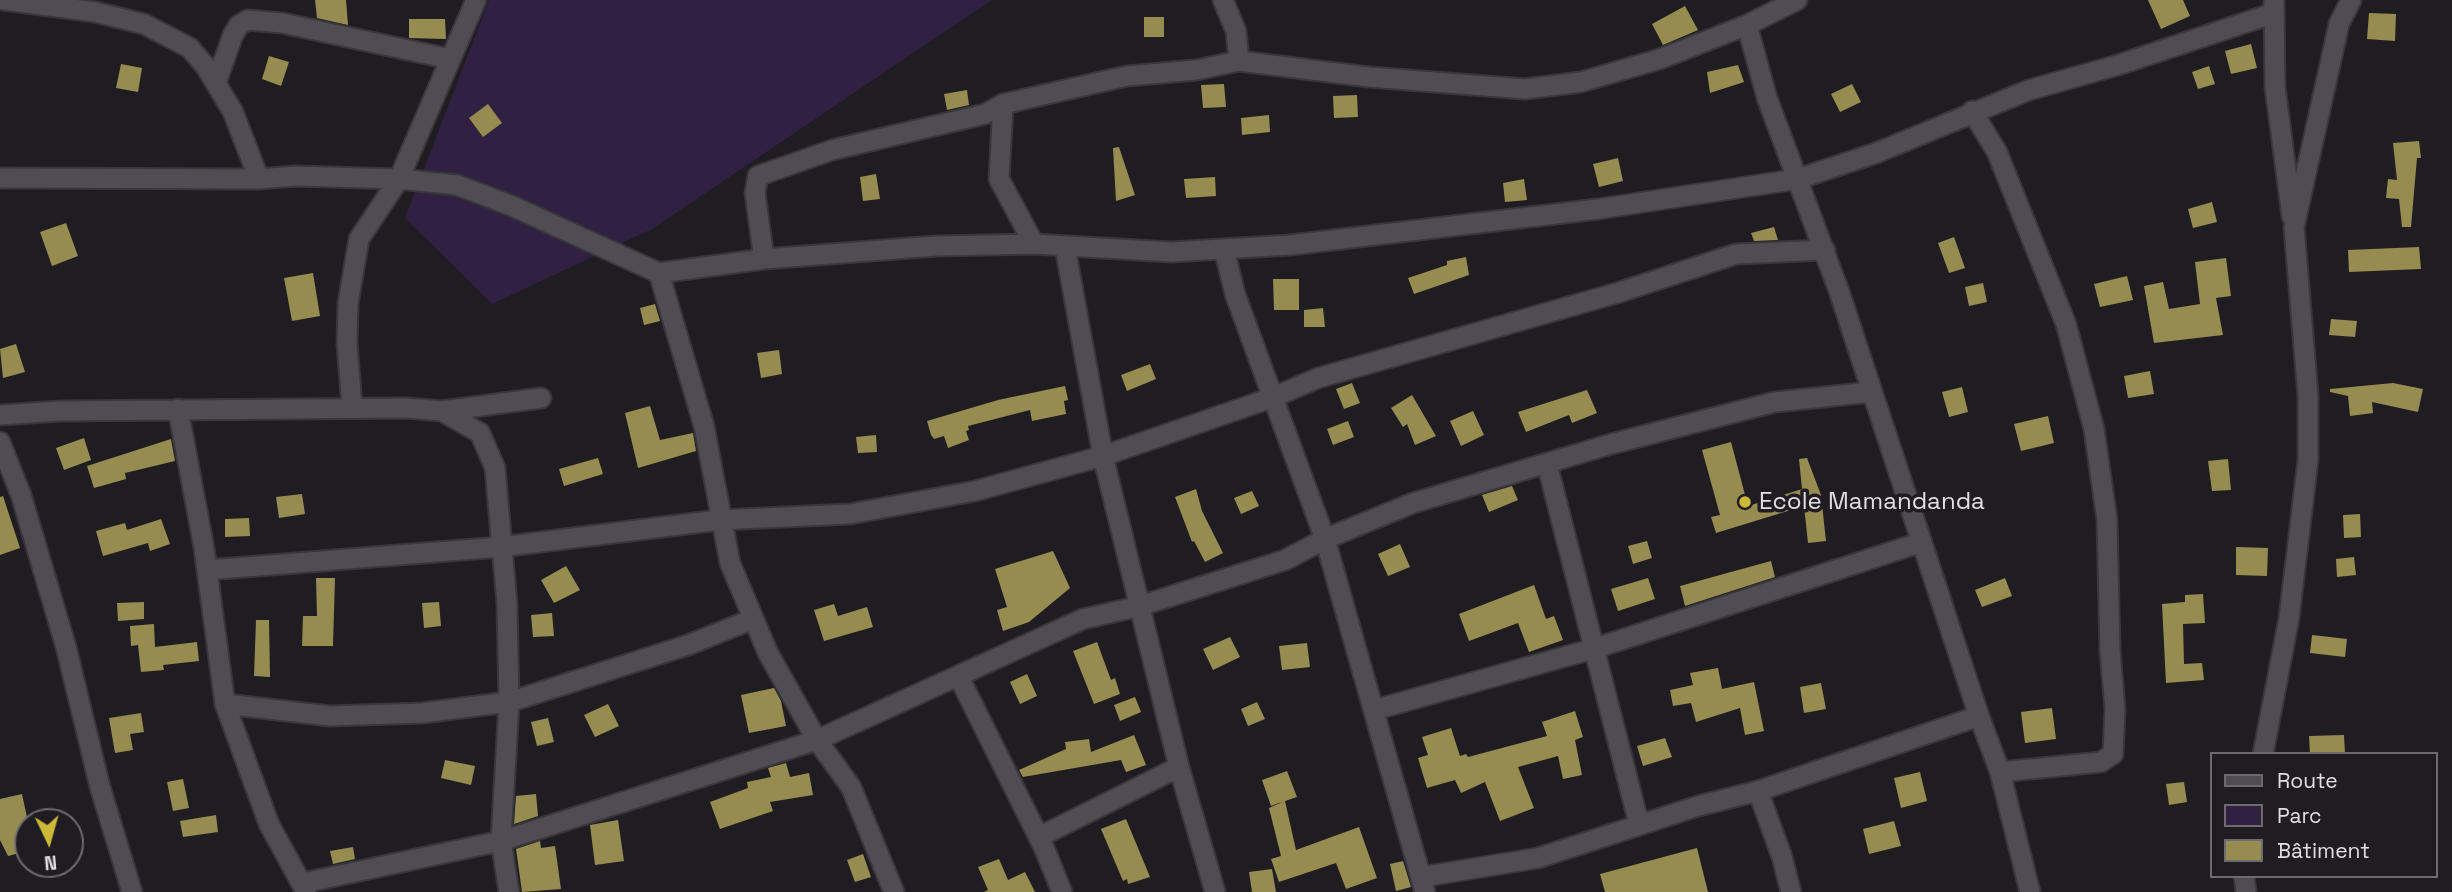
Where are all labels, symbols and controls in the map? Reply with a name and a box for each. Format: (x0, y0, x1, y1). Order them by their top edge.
place label: Ecole Mamandanda (1759, 488, 1985, 516)
marker: Ecole Mamandanda (1737, 494, 1753, 510)
legend (2210, 752, 2438, 878)
text: Route (2277, 767, 2338, 794)
text: Parc (2277, 802, 2322, 829)
north arrow (14, 808, 84, 878)
text: Bâtiment (2277, 837, 2370, 864)
text: N (43, 849, 58, 875)

